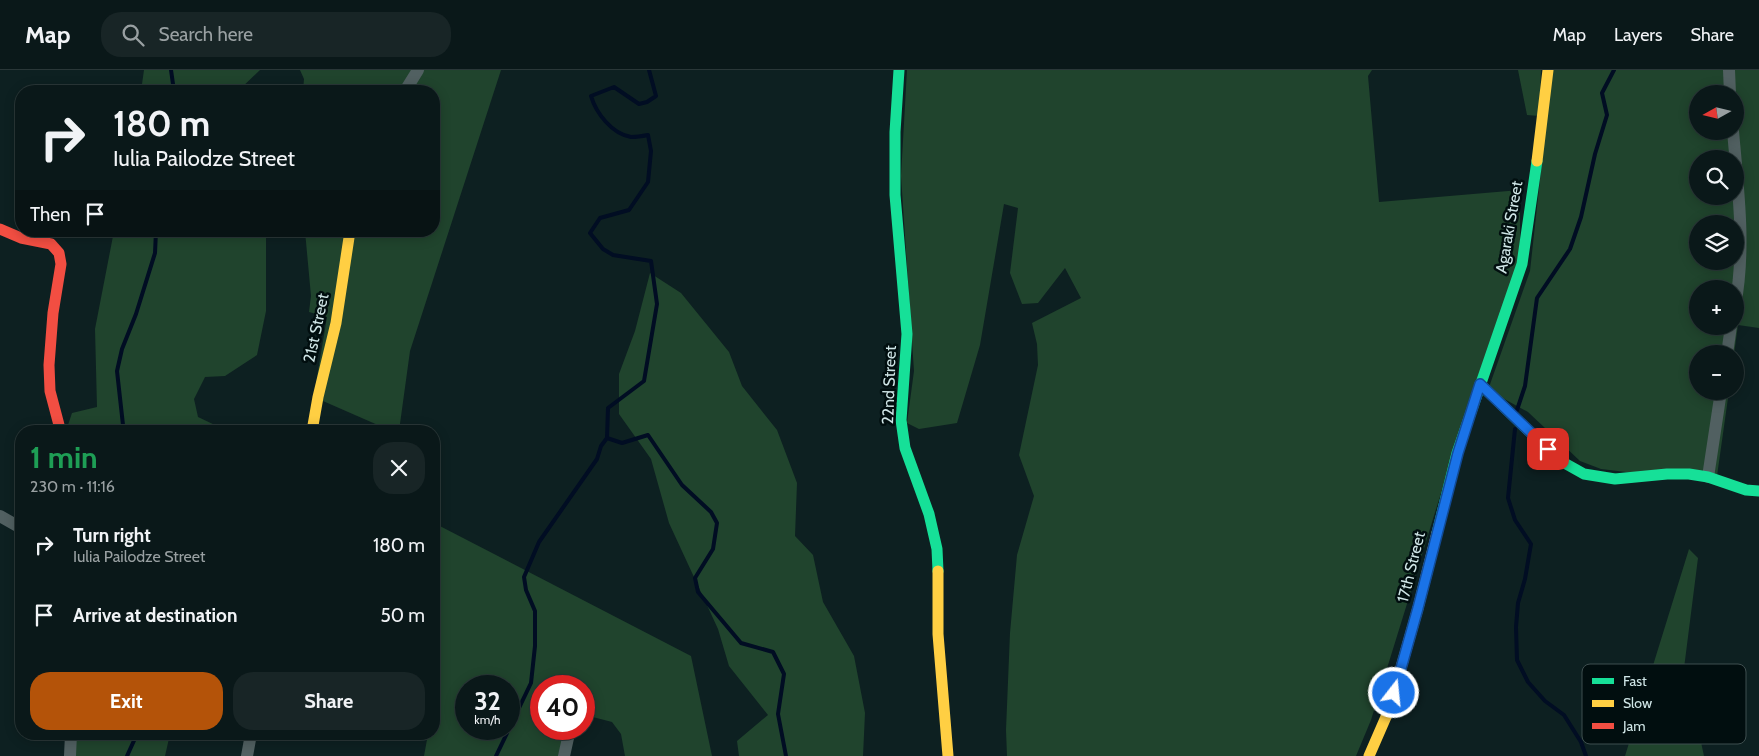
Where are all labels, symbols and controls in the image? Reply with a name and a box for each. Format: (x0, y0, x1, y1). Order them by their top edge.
search box (101, 12, 451, 57)
text: Map (25, 20, 71, 49)
icon: search (119, 21, 147, 49)
text: Search here (159, 23, 253, 46)
text: Map (1553, 24, 1586, 46)
text: Layers (1614, 24, 1663, 46)
text: Share (1691, 24, 1734, 46)
north arrow (1689, 85, 1744, 140)
map controls (1689, 85, 1744, 400)
text: 180 m (113, 102, 210, 145)
icon: right (30, 105, 95, 170)
text: Iulia Pailodze Street (113, 145, 295, 172)
button: search (1689, 150, 1744, 205)
street label: Agaraki Street (1492, 179, 1527, 275)
icon: arrive (81, 200, 109, 228)
text: Then (30, 203, 71, 226)
button: layers (1689, 215, 1744, 270)
button: + (1689, 280, 1744, 335)
street label: 21st Street (299, 291, 333, 364)
street label: 22nd Street (878, 344, 900, 425)
button: − (1689, 345, 1744, 400)
pin (1527, 428, 1569, 470)
icon: arrive (1534, 435, 1562, 463)
text: 1 min (30, 439, 98, 476)
button: close (373, 442, 425, 494)
text: 230 m · 11:16 (30, 477, 115, 496)
text: Turn right (73, 524, 151, 547)
street label: 17th Street (1393, 529, 1429, 604)
icon: right (30, 531, 58, 559)
text: 180 m (373, 534, 425, 557)
text: Iulia Pailodze Street (73, 547, 205, 566)
icon: arrive (30, 601, 58, 629)
text: Arrive at destination (73, 604, 237, 627)
text: 50 m (381, 604, 425, 627)
legend (1582, 664, 1746, 744)
position arrow (1367, 666, 1419, 718)
button: Exit (30, 672, 223, 730)
button: Share (233, 672, 425, 730)
text: Fast (1623, 672, 1647, 690)
speed limit sign: 40 (530, 675, 595, 740)
text: 32 (474, 686, 501, 716)
text: Slow (1623, 694, 1652, 712)
text: km/h (474, 712, 501, 727)
text: Jam (1622, 717, 1645, 735)

